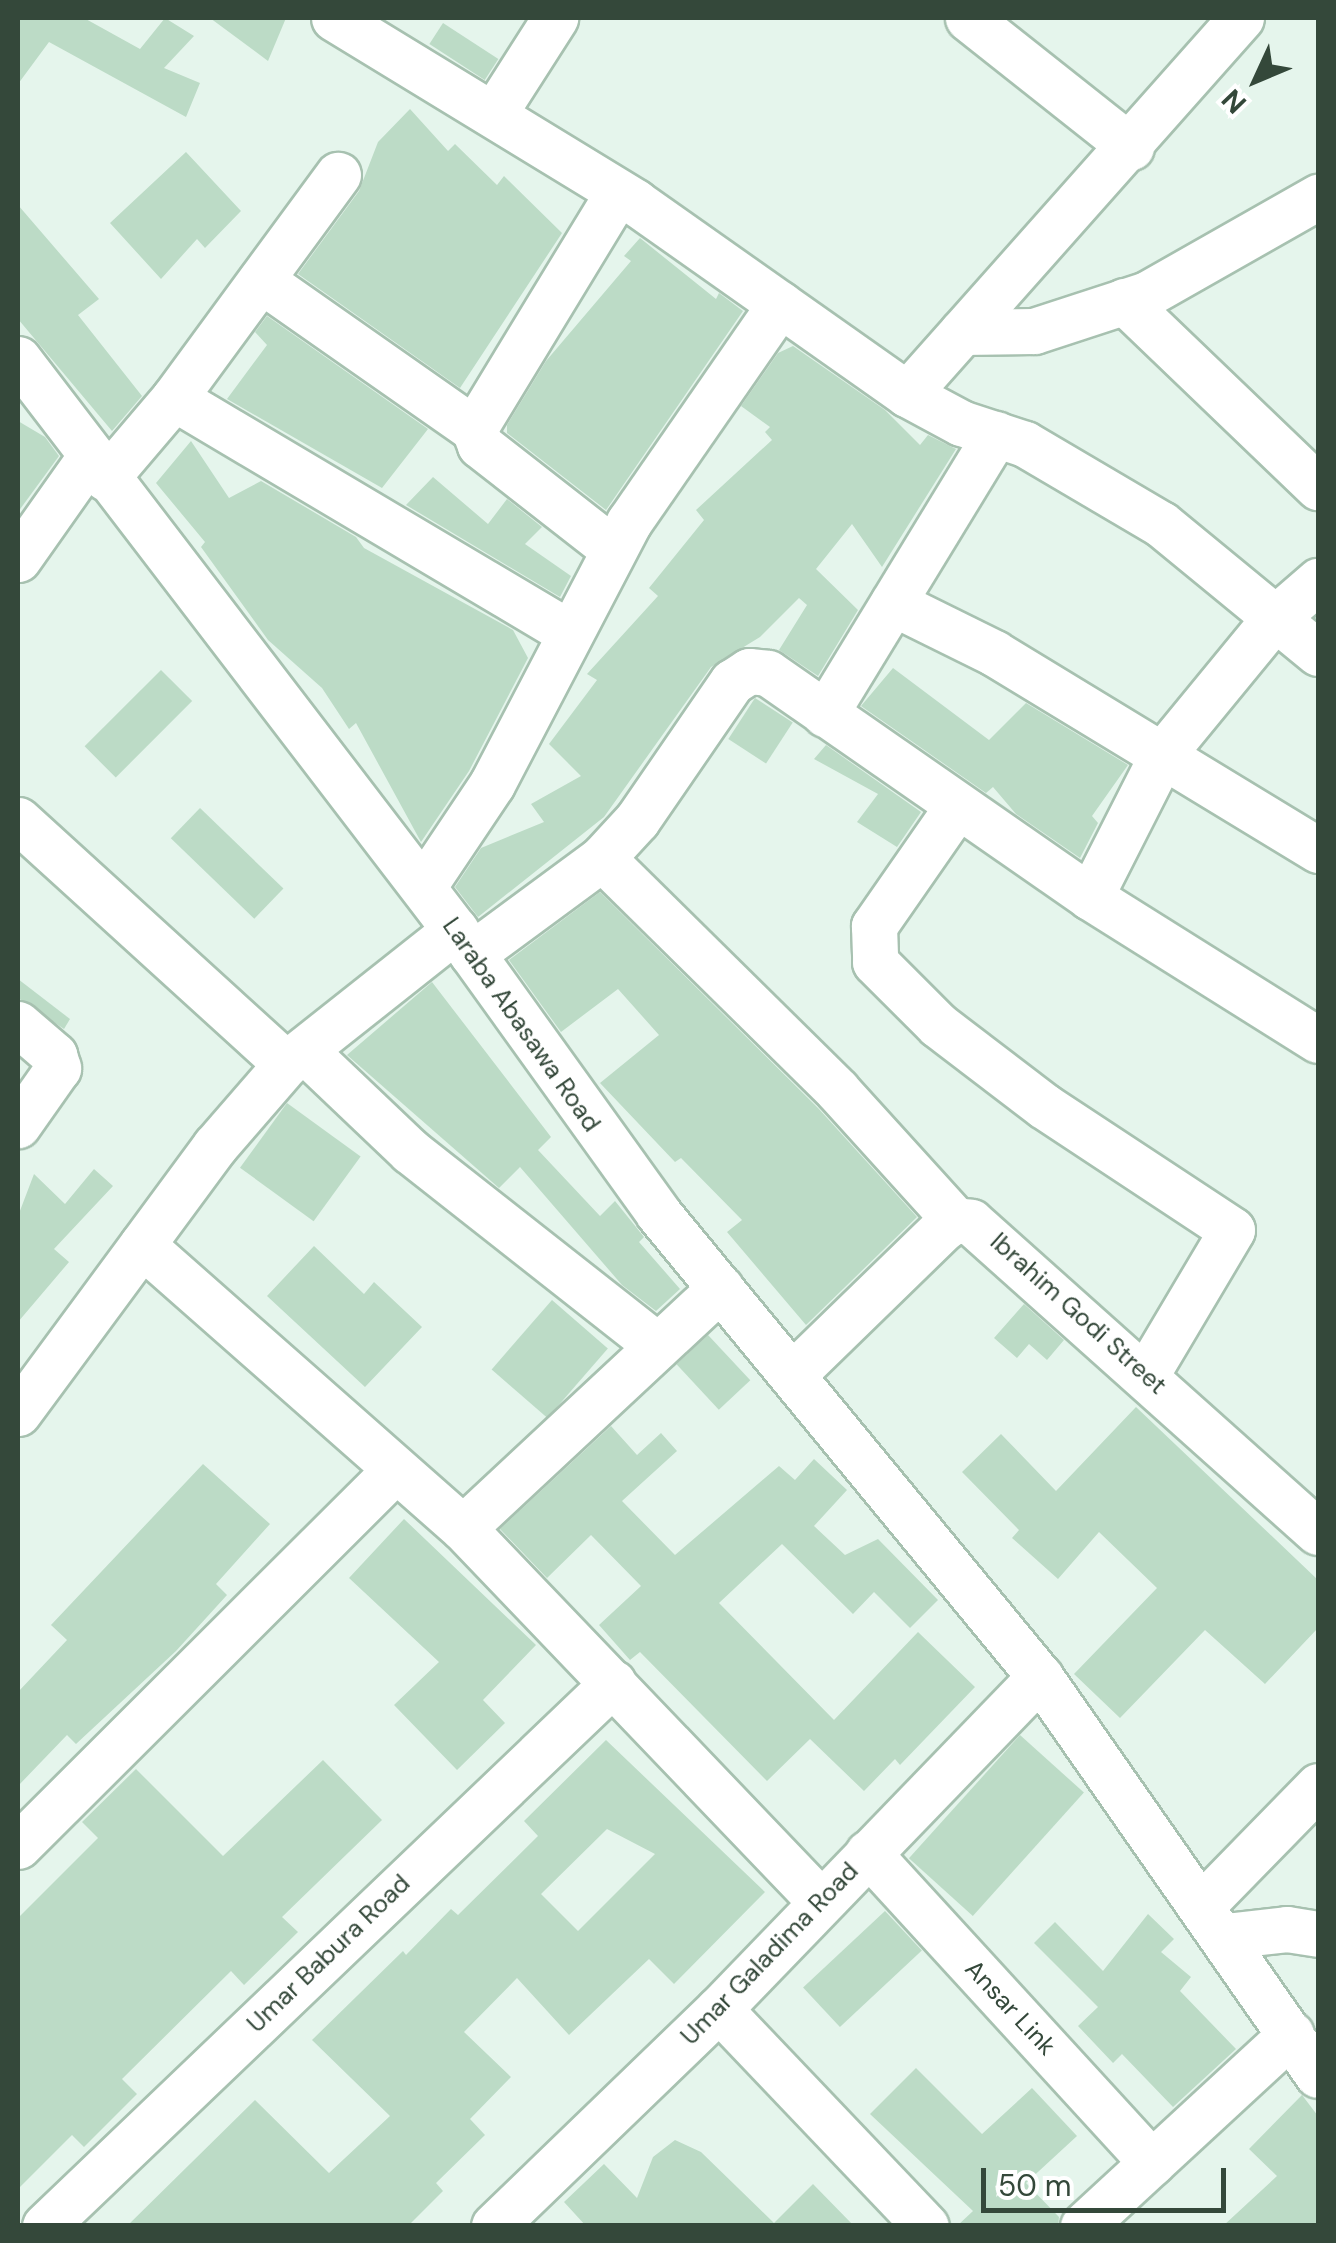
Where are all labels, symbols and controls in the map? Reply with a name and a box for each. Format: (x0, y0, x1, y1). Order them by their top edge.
north arrow (1206, 30, 1306, 130)
text: N (1214, 81, 1254, 121)
street label: Laraba Abasawa Road (436, 912, 606, 1138)
street label: Ibrahim Godi Street (984, 1227, 1172, 1401)
street label: Umar Galadima Road (675, 1856, 865, 2052)
street label: Umar Babura Road (241, 1869, 417, 2039)
street label: Ansar Link (958, 1954, 1062, 2062)
scale bar (986, 2148, 1231, 2210)
text: 50 m (998, 2166, 1072, 2205)

